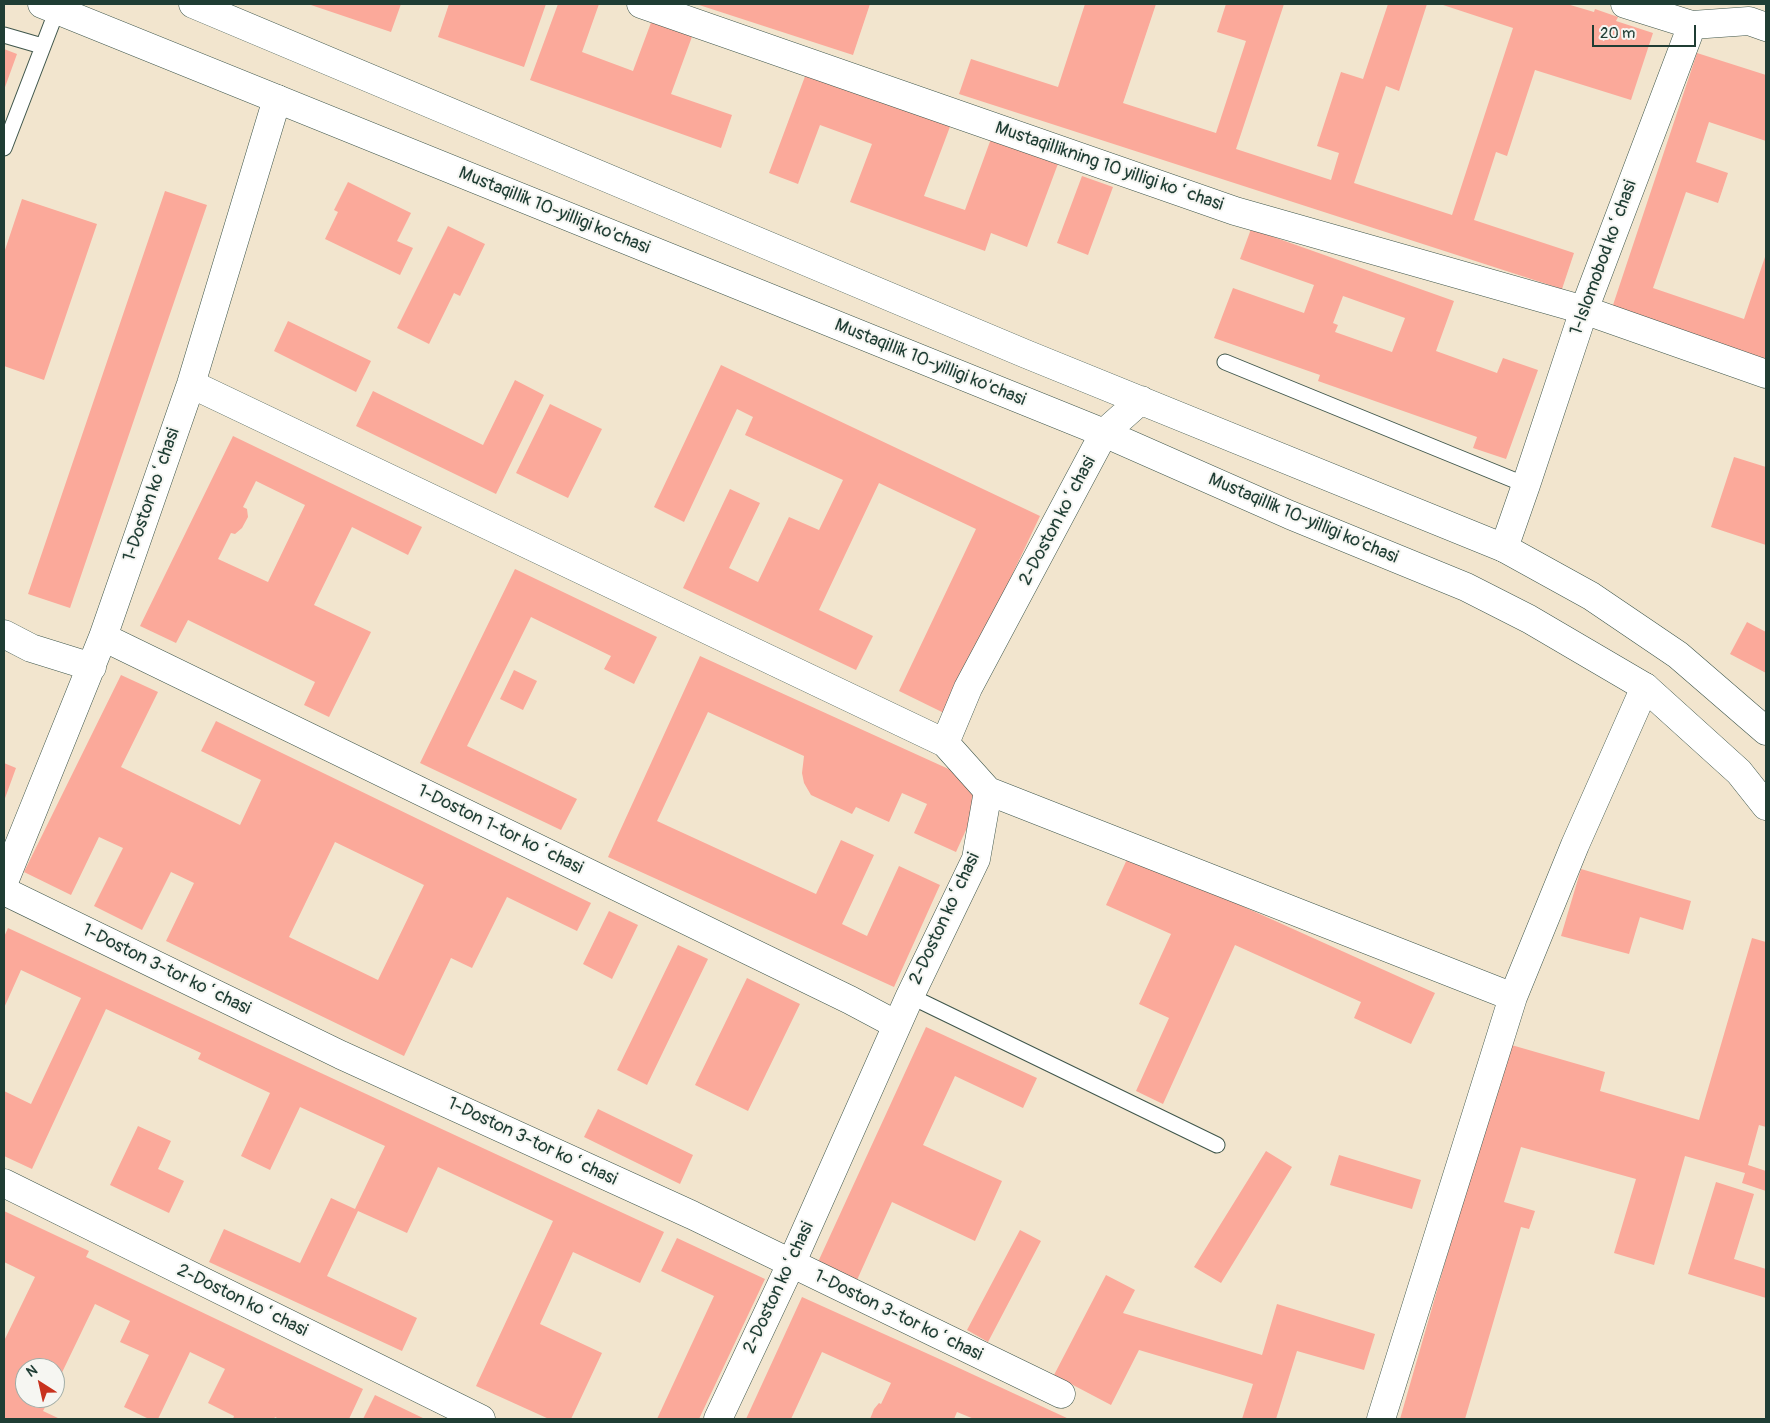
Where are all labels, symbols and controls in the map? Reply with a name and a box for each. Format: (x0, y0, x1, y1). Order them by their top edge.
scale bar (1595, 15, 1699, 47)
text: 20 m (1600, 24, 1635, 43)
street label: Mustaqillikning 10 yilligi koʻchasi (992, 118, 1226, 216)
street label: Mustaqillik 10-yilligi ko'chasi (455, 163, 653, 259)
street label: 1-Islomobod koʻchasi (1566, 178, 1642, 338)
street label: Mustaqillik 10-yilligi ko'chasi (831, 315, 1029, 411)
street label: 1-Doston koʻchasi (119, 425, 185, 565)
street label: 2-Doston koʻchasi (1015, 453, 1101, 589)
street label: Mustaqillik 10-yilligi ko'chasi (1205, 469, 1401, 569)
street label: 1-Doston 1-tor koʻchasi (414, 780, 586, 880)
street label: 2-Doston koʻchasi (905, 850, 985, 988)
street label: 1-Doston 3-tor koʻchasi (78, 920, 254, 1020)
street label: 1-Doston 3-tor koʻchasi (444, 1093, 620, 1191)
street label: 2-Doston koʻchasi (739, 1219, 819, 1357)
street label: 2-Doston koʻchasi (173, 1260, 311, 1342)
street label: 1-Doston 3-tor koʻchasi (810, 1266, 986, 1366)
north arrow (15, 1358, 65, 1408)
text: N (23, 1361, 40, 1381)

